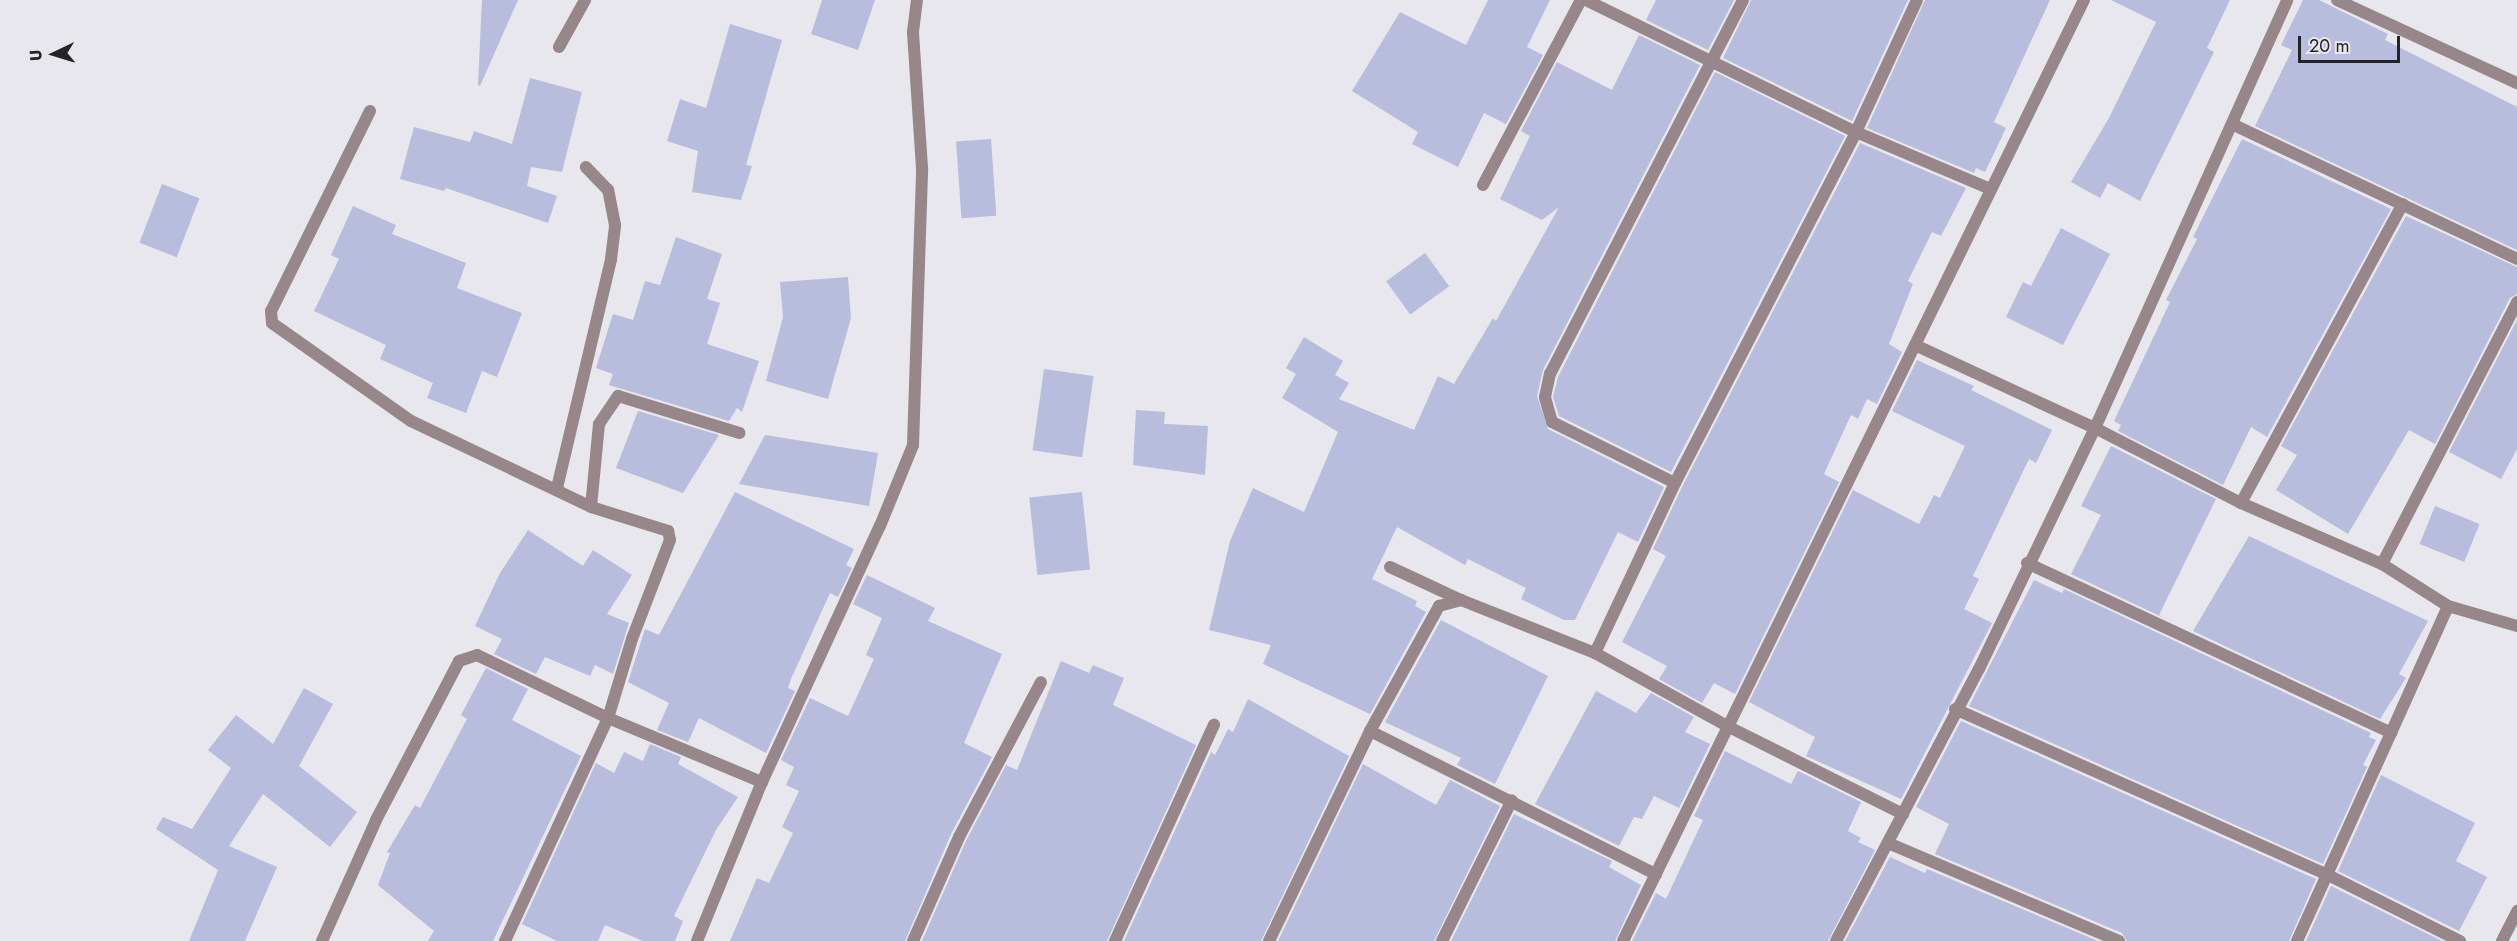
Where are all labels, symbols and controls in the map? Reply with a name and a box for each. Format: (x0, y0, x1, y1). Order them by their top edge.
north arrow (24, 24, 84, 84)
scale bar (2301, 24, 2403, 62)
text: 20 m (2309, 33, 2349, 59)
text: U (24, 49, 47, 62)

